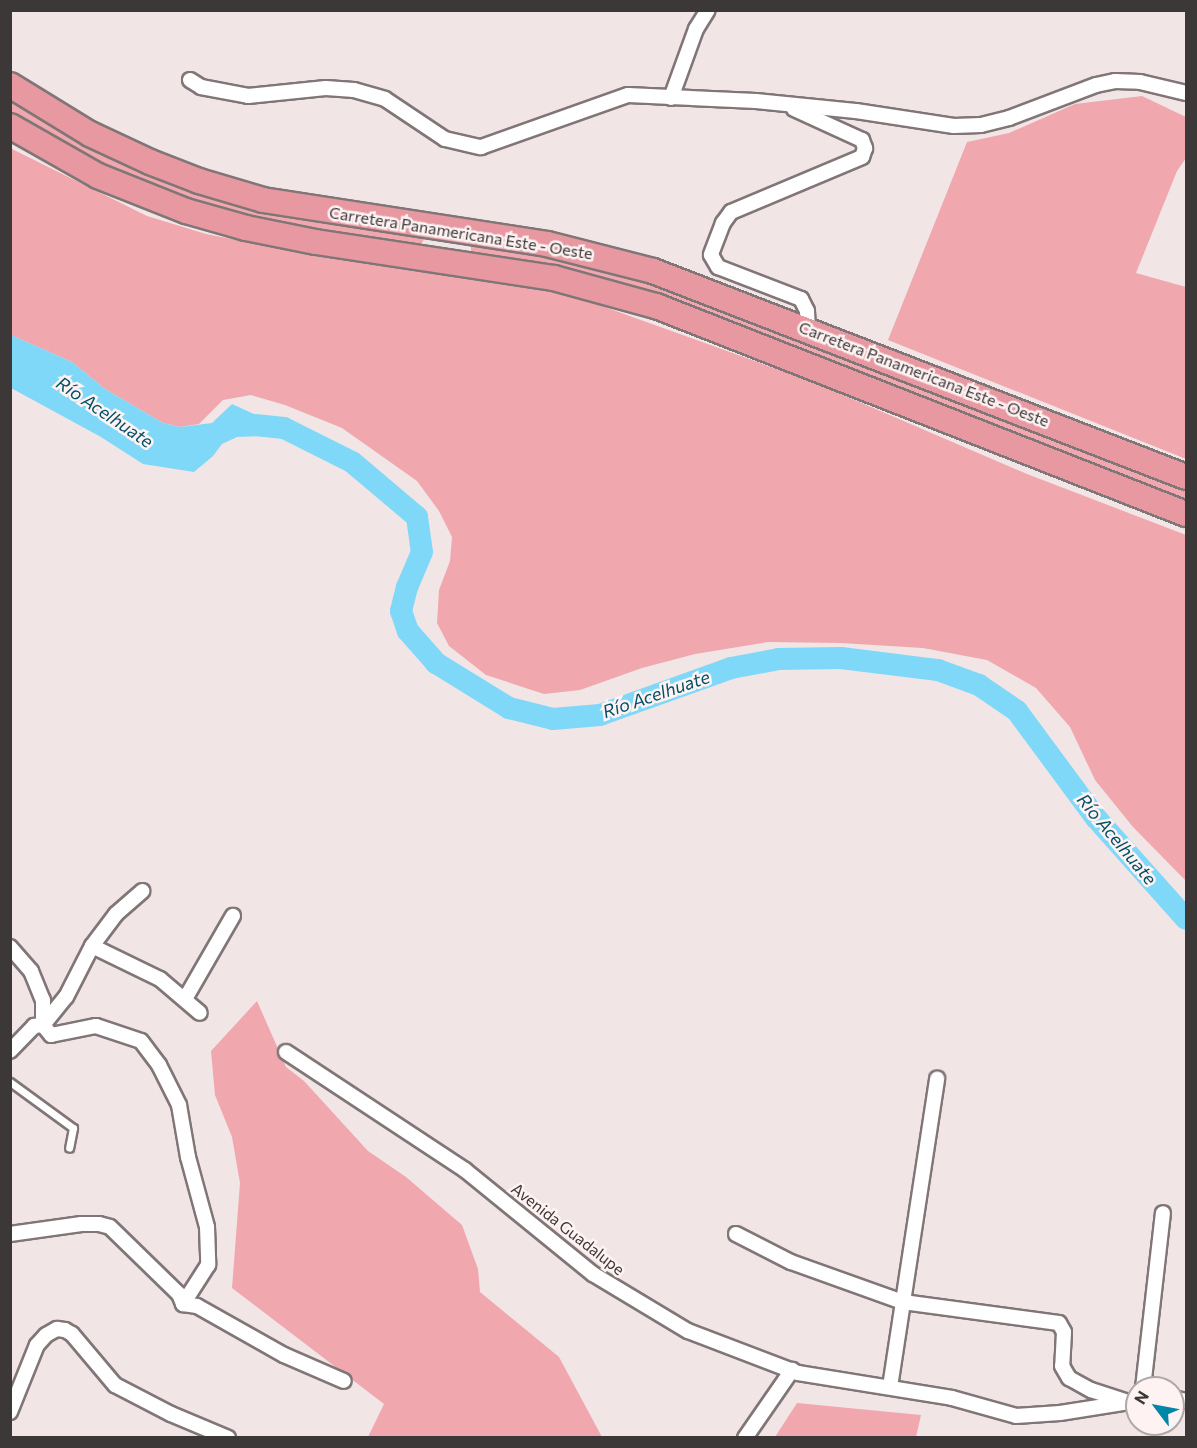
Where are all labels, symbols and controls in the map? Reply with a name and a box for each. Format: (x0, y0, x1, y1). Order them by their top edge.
street label: Carretera Panamericana Este - Oeste (328, 203, 594, 263)
street label: Carretera Panamericana Este - Oeste (796, 317, 1052, 431)
water label: Río Acelhuate (53, 372, 157, 452)
water label: Río Acelhuate (600, 666, 712, 722)
water label: Río Acelhuate (1073, 789, 1161, 889)
street label: Avenida Guadalupe (508, 1179, 628, 1279)
north arrow (1125, 1376, 1185, 1436)
text: N (1130, 1387, 1152, 1407)

